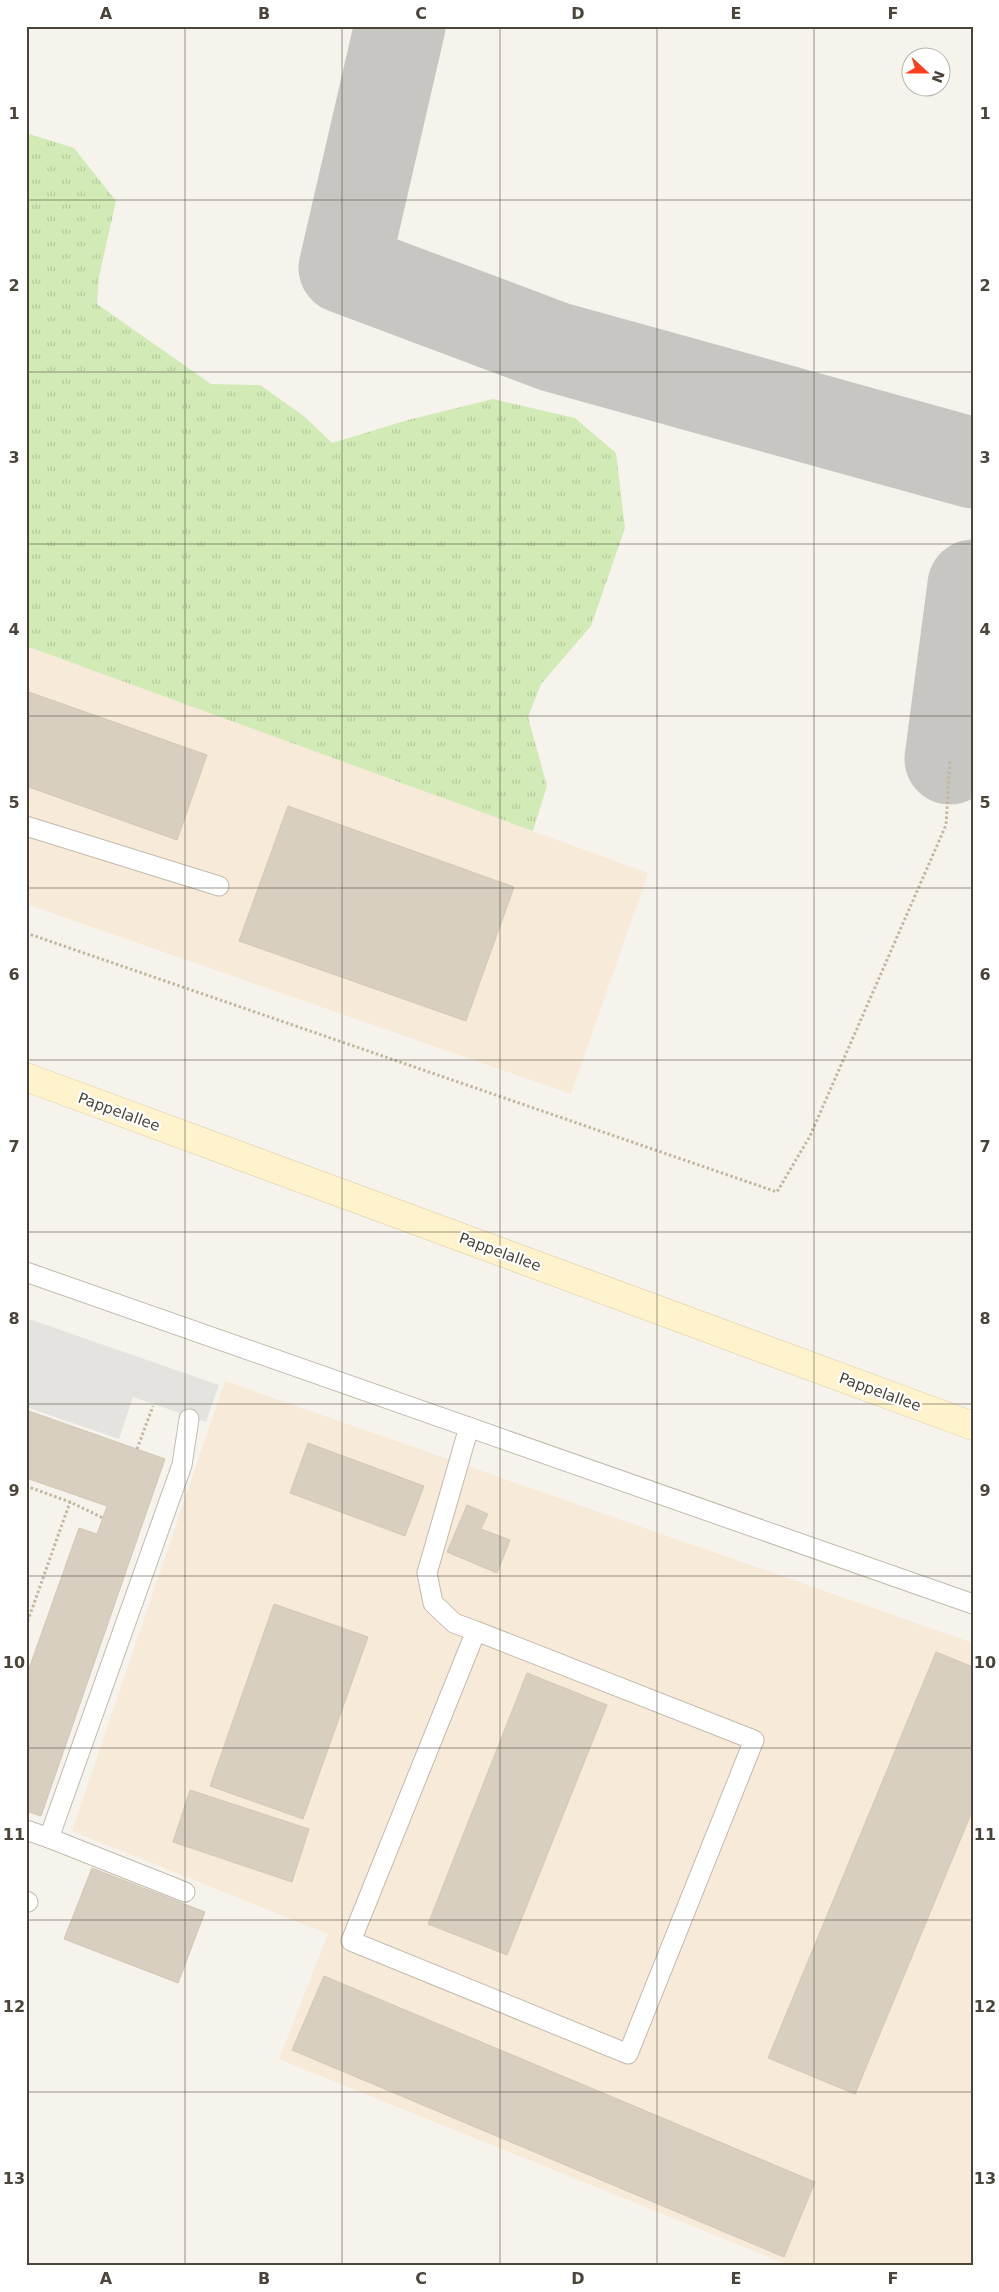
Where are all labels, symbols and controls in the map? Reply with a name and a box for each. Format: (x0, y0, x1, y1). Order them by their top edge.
text: A (100, 4, 113, 23)
text: B (258, 4, 270, 23)
text: C (415, 4, 427, 23)
text: D (571, 4, 585, 23)
text: E (731, 4, 741, 23)
text: F (888, 4, 898, 23)
north arrow (902, 48, 952, 98)
text: N (929, 68, 948, 85)
text: 1 (8, 104, 20, 123)
text: 1 (979, 104, 991, 123)
text: 2 (8, 276, 20, 295)
text: 2 (979, 276, 991, 295)
text: 3 (8, 448, 20, 467)
text: 3 (979, 448, 991, 467)
text: 4 (8, 620, 20, 639)
text: 4 (979, 620, 991, 639)
text: 5 (8, 793, 20, 812)
text: 5 (979, 793, 991, 812)
text: 6 (8, 965, 20, 984)
text: 6 (979, 965, 991, 984)
street label: Pappelallee (76, 1089, 162, 1135)
text: 7 (8, 1137, 20, 1156)
text: 7 (979, 1137, 991, 1156)
street label: Pappelallee (457, 1229, 543, 1275)
text: 8 (8, 1309, 20, 1328)
text: 8 (979, 1309, 991, 1328)
street label: Pappelallee (837, 1369, 923, 1415)
text: 9 (8, 1481, 20, 1500)
text: 9 (979, 1481, 991, 1500)
text: 10 (3, 1653, 25, 1672)
text: 10 (974, 1653, 996, 1672)
text: 11 (3, 1825, 25, 1844)
text: 11 (974, 1825, 996, 1844)
text: 12 (3, 1997, 25, 2016)
text: 12 (974, 1997, 996, 2016)
text: 13 (3, 2169, 25, 2188)
text: 13 (974, 2169, 996, 2188)
text: A (100, 2269, 113, 2288)
text: B (258, 2269, 270, 2288)
text: C (415, 2269, 427, 2288)
text: D (571, 2269, 585, 2288)
text: E (731, 2269, 741, 2288)
text: F (888, 2269, 898, 2288)

